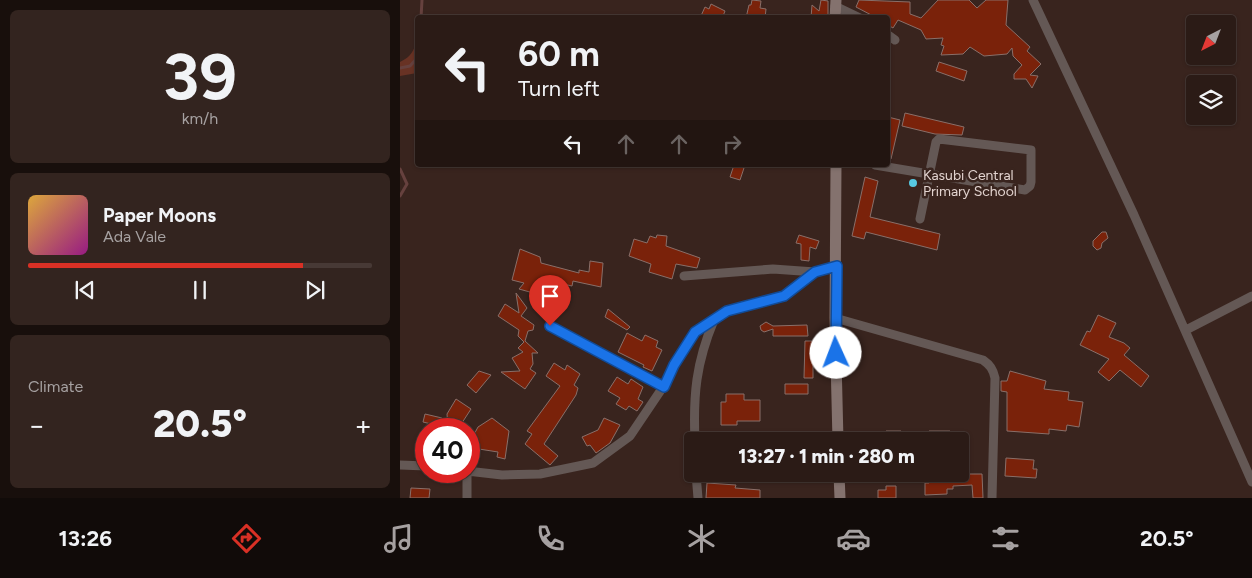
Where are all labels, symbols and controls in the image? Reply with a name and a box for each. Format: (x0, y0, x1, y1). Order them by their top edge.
north arrow (1186, 15, 1236, 65)
map controls (1186, 15, 1236, 125)
text: 60 m (518, 33, 600, 75)
icon: left (435, 35, 500, 100)
text: 39 (163, 37, 237, 115)
text: Turn left (518, 75, 600, 102)
button: layers (1186, 75, 1236, 125)
text: km/h (182, 109, 218, 128)
icon: left (559, 130, 587, 158)
icon: ahead (612, 130, 640, 158)
icon: ahead (665, 130, 693, 158)
icon: right (718, 130, 746, 158)
place label: Kasubi Central Primary School (923, 167, 1017, 200)
marker: Kasubi Central Primary School (907, 177, 919, 189)
text: Paper Moons (103, 204, 216, 227)
text: Ada Vale (103, 227, 166, 246)
pin (529, 275, 571, 326)
icon: previous (71, 276, 99, 304)
icon: pause (186, 276, 214, 304)
icon: next (301, 276, 329, 304)
icon: arrive (536, 282, 564, 310)
position arrow (809, 326, 861, 378)
text: Climate (28, 377, 83, 396)
text: 20.5° (153, 401, 247, 447)
text: − (28, 408, 45, 442)
text: + (355, 408, 372, 442)
speed limit sign: 40 (415, 418, 480, 483)
text: 13:27 · 1 min · 280 m (738, 445, 915, 468)
icon: directions (229, 521, 264, 556)
icon: music (381, 521, 416, 556)
icon: phone (533, 521, 568, 556)
icon: climate (684, 521, 719, 556)
icon: car (836, 521, 871, 556)
icon: filters (988, 521, 1023, 556)
text: 13:26 (58, 525, 112, 552)
text: 20.5° (1140, 525, 1194, 552)

